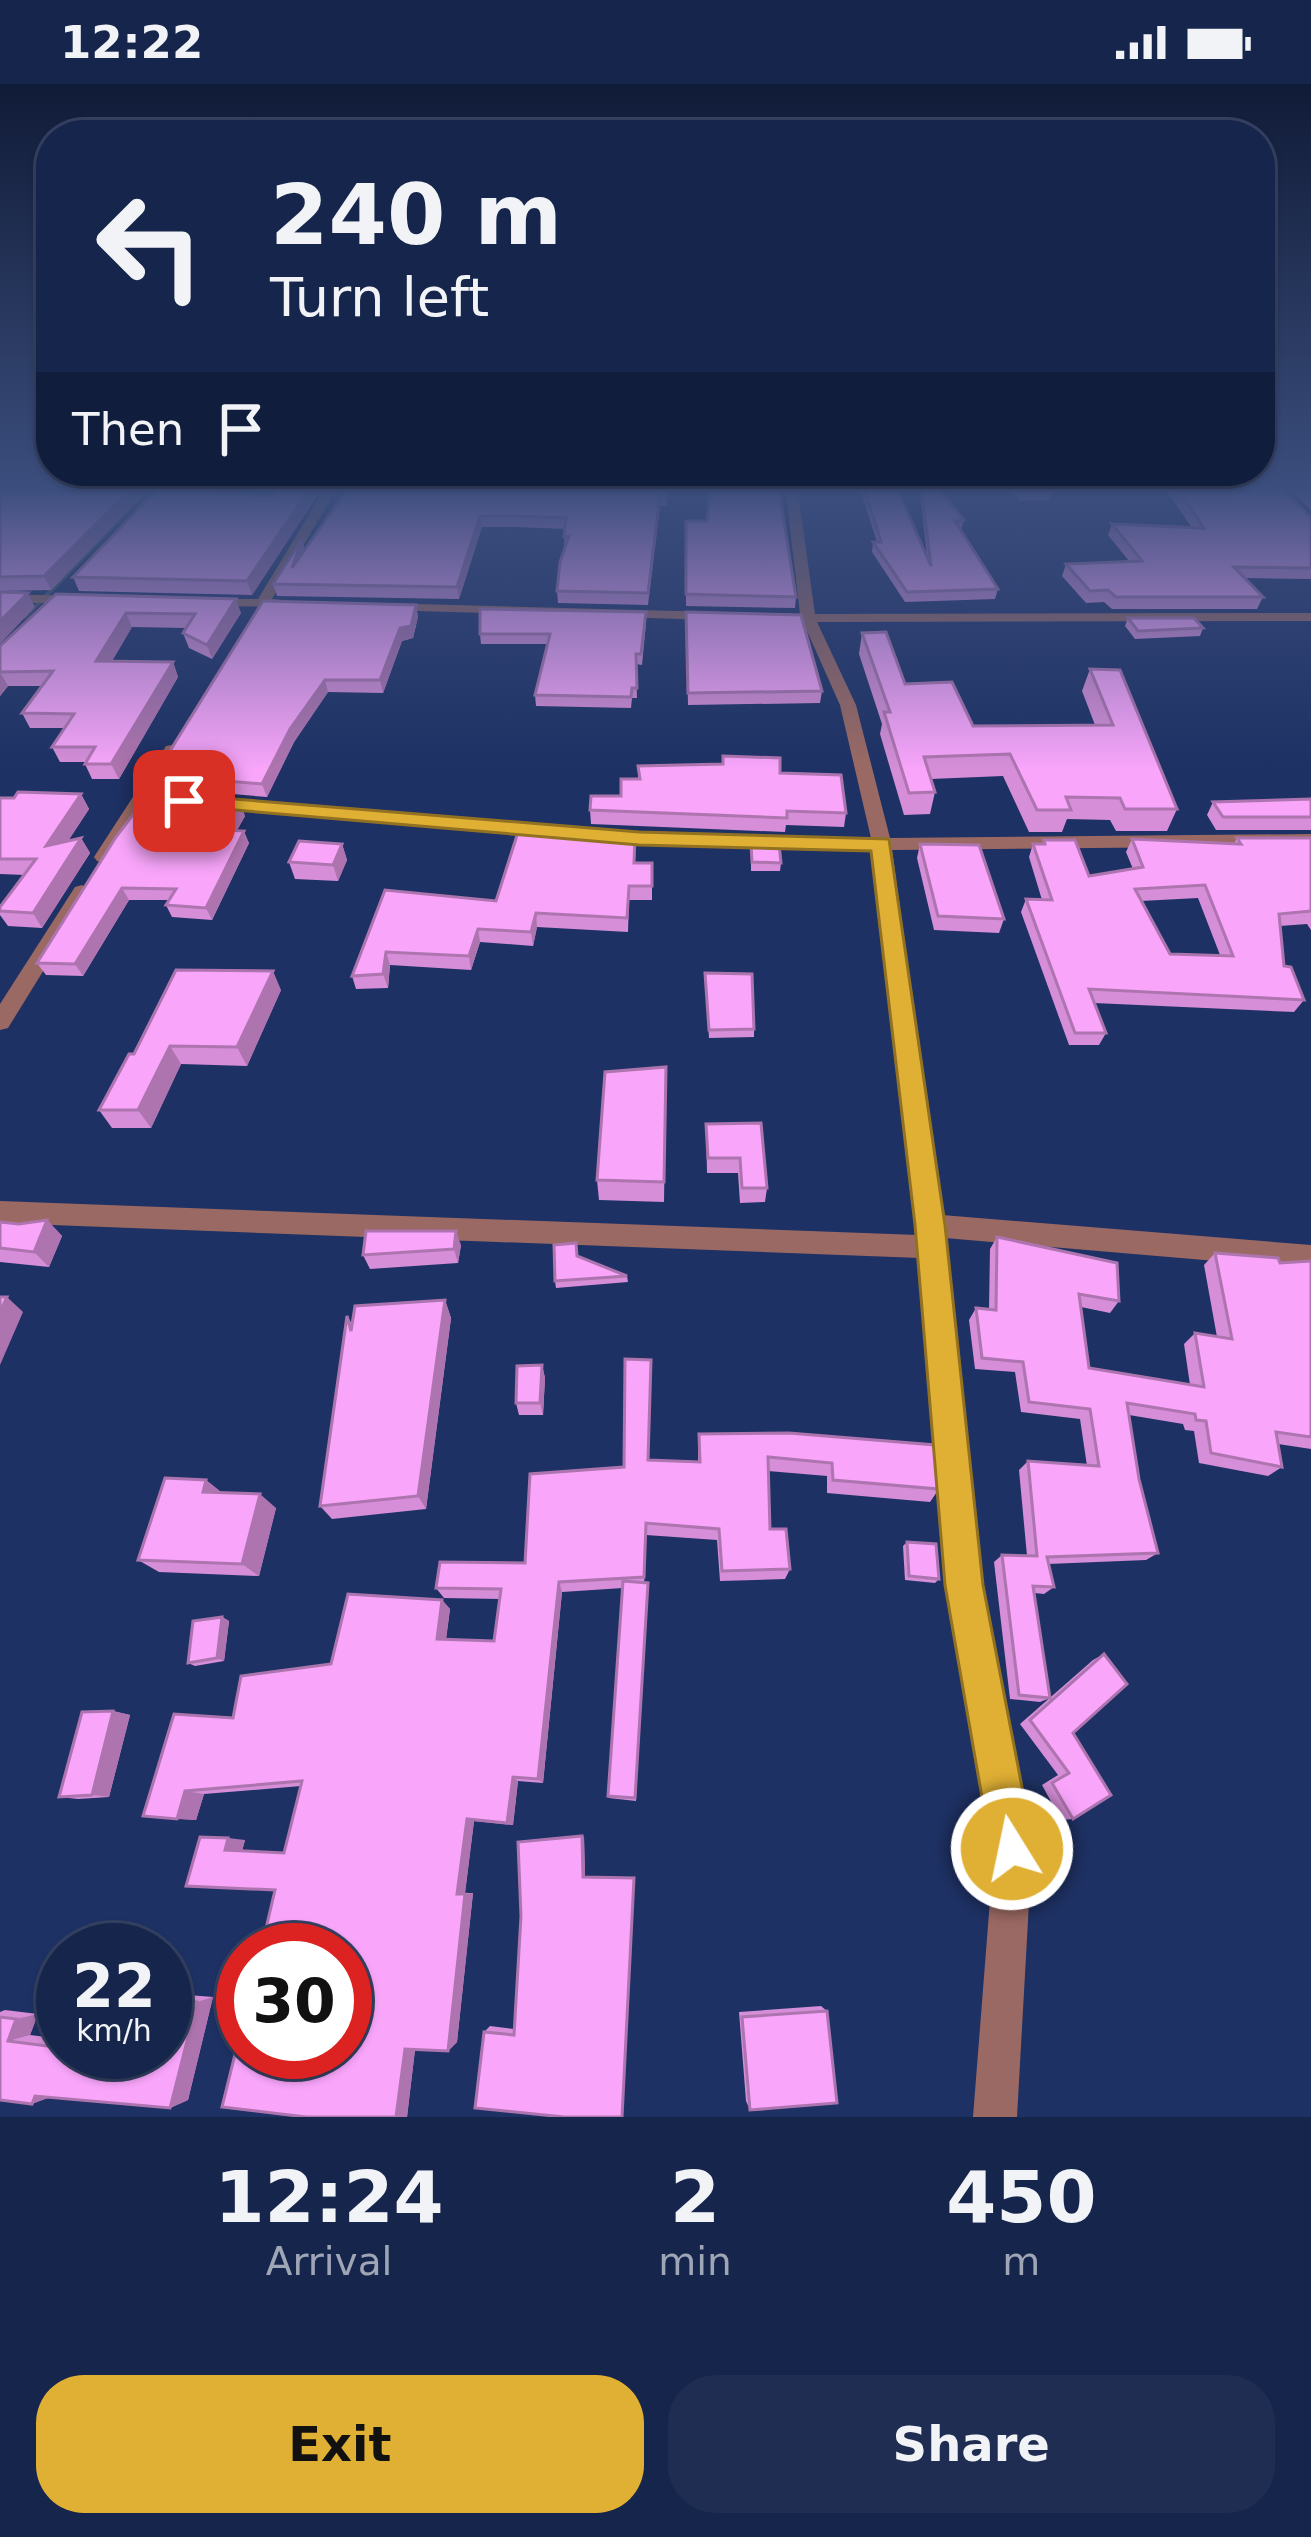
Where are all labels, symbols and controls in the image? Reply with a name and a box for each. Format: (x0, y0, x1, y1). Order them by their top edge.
text: 12:22 (60, 16, 203, 69)
text: 240 m (270, 166, 562, 264)
icon: left (72, 168, 228, 324)
text: Turn left (270, 266, 489, 329)
icon: arrive (208, 396, 274, 462)
text: Then (72, 403, 184, 456)
pin (133, 750, 235, 852)
icon: arrive (151, 768, 217, 834)
position arrow (949, 1786, 1075, 1912)
speed limit sign: 30 (216, 1923, 372, 2079)
text: 22 (72, 1951, 156, 2021)
text: km/h (76, 2013, 152, 2048)
text: 12:24 (214, 2155, 444, 2239)
text: 2 (670, 2155, 720, 2239)
text: 450 (946, 2155, 1096, 2239)
text: Arrival (266, 2239, 392, 2284)
text: min (658, 2239, 732, 2284)
text: m (1002, 2239, 1040, 2284)
button: Exit (36, 2375, 644, 2513)
button: Share (668, 2375, 1275, 2513)

